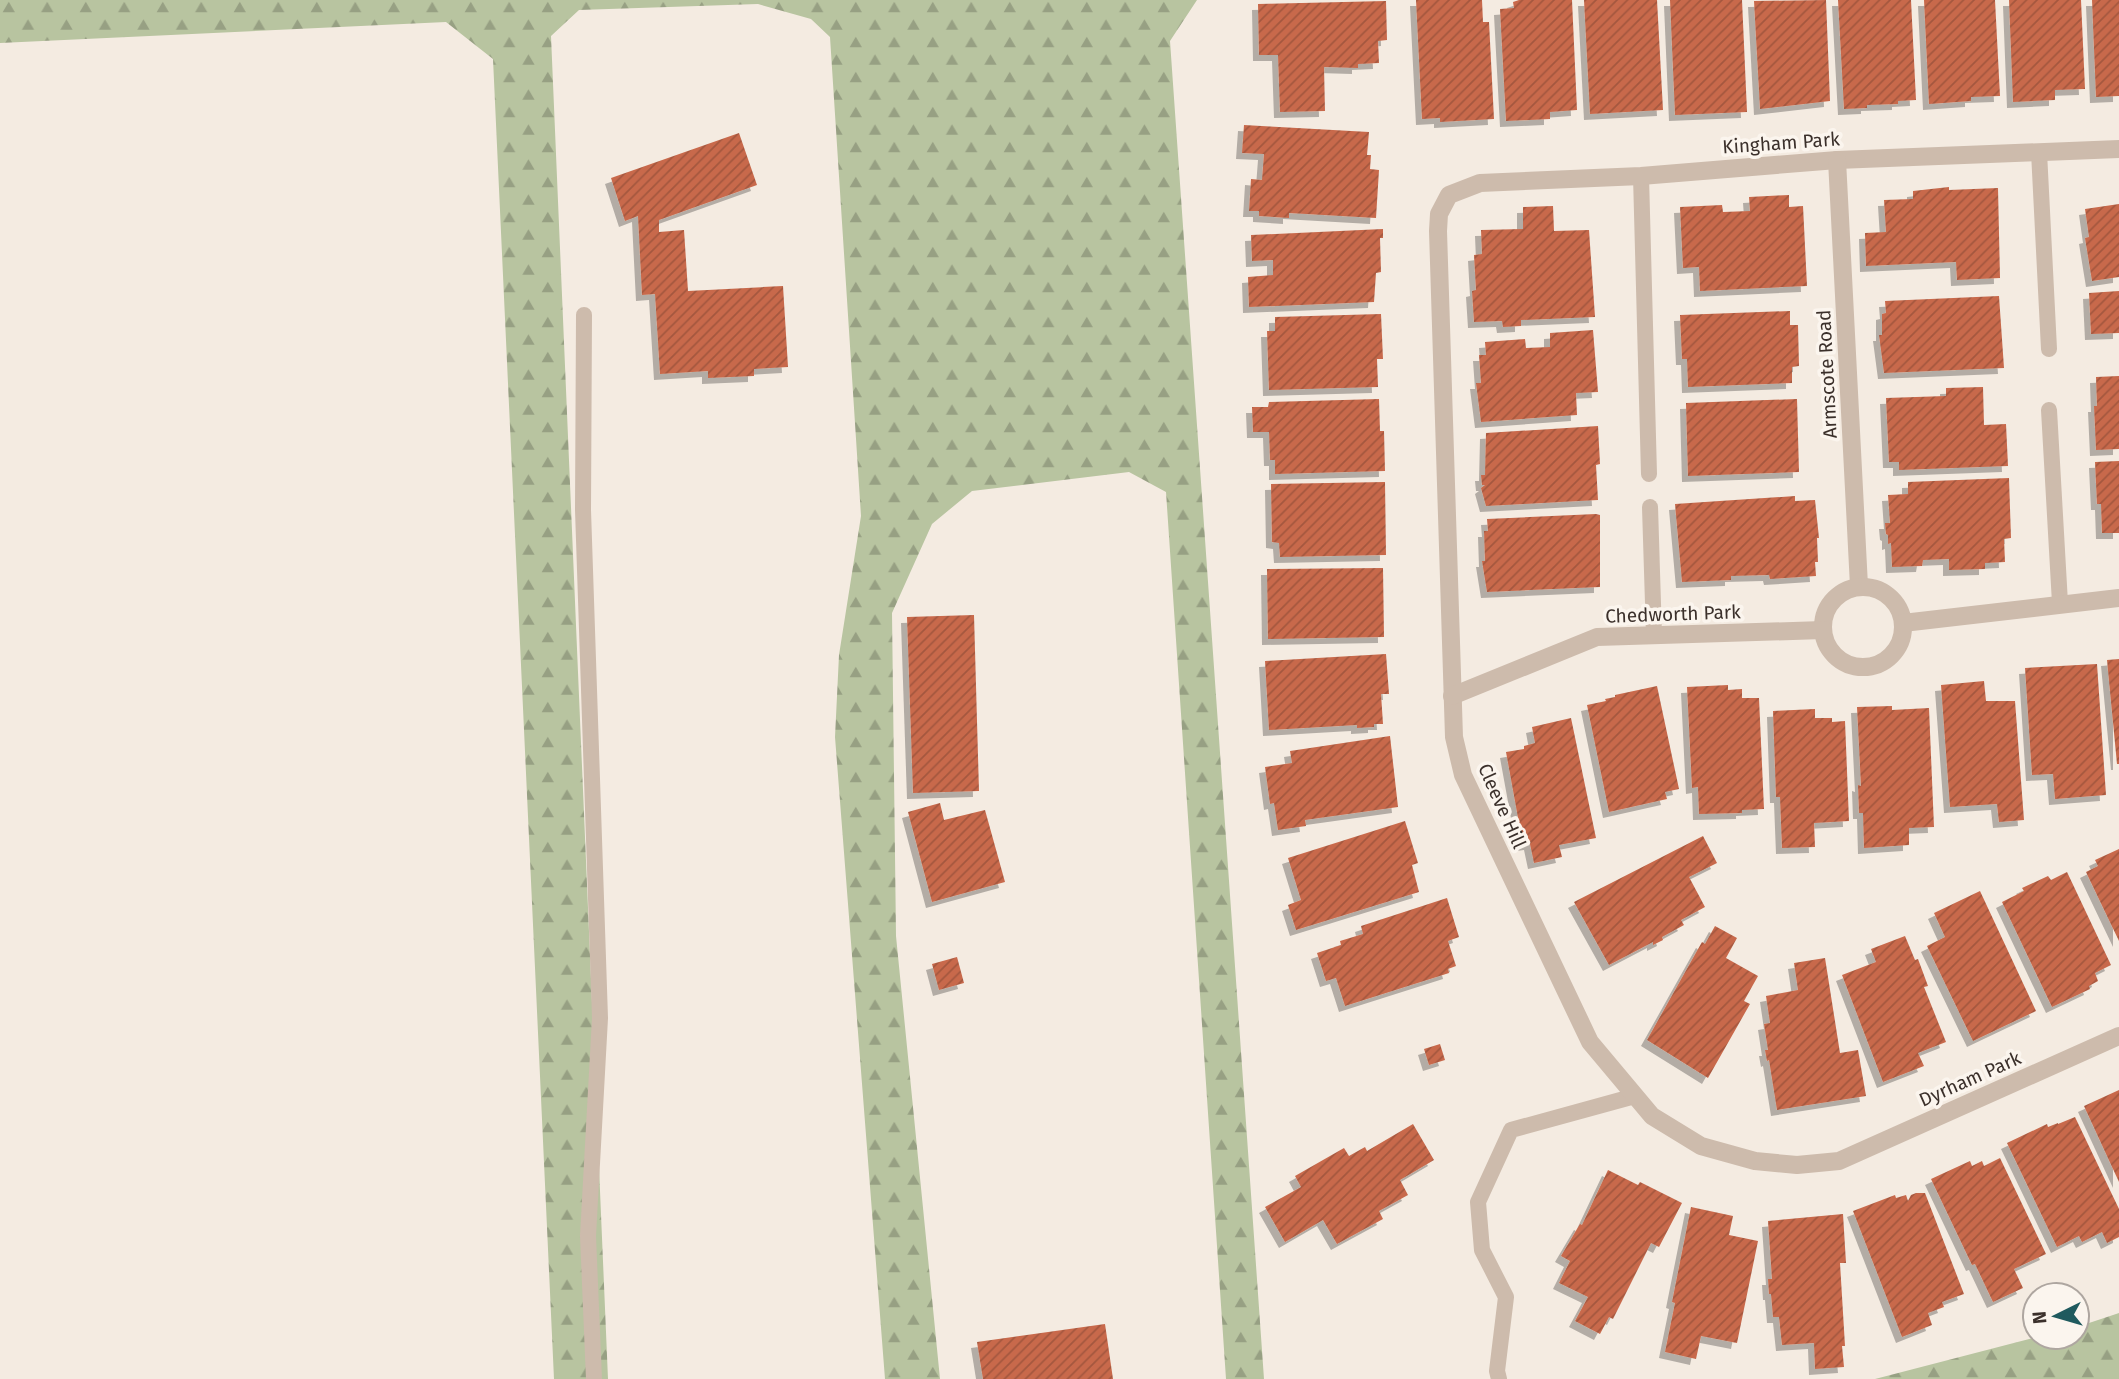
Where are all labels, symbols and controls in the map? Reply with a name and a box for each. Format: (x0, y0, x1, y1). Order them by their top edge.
street label: Kingham Park (1721, 127, 1841, 159)
street label: Armscote Road (1812, 309, 1842, 439)
street label: Chedworth Park (1605, 600, 1742, 628)
street label: Cleeve Hill (1473, 760, 1531, 852)
street label: Dyrham Park (1915, 1046, 2025, 1112)
north arrow (2021, 1281, 2091, 1351)
text: N (2028, 1310, 2052, 1325)

